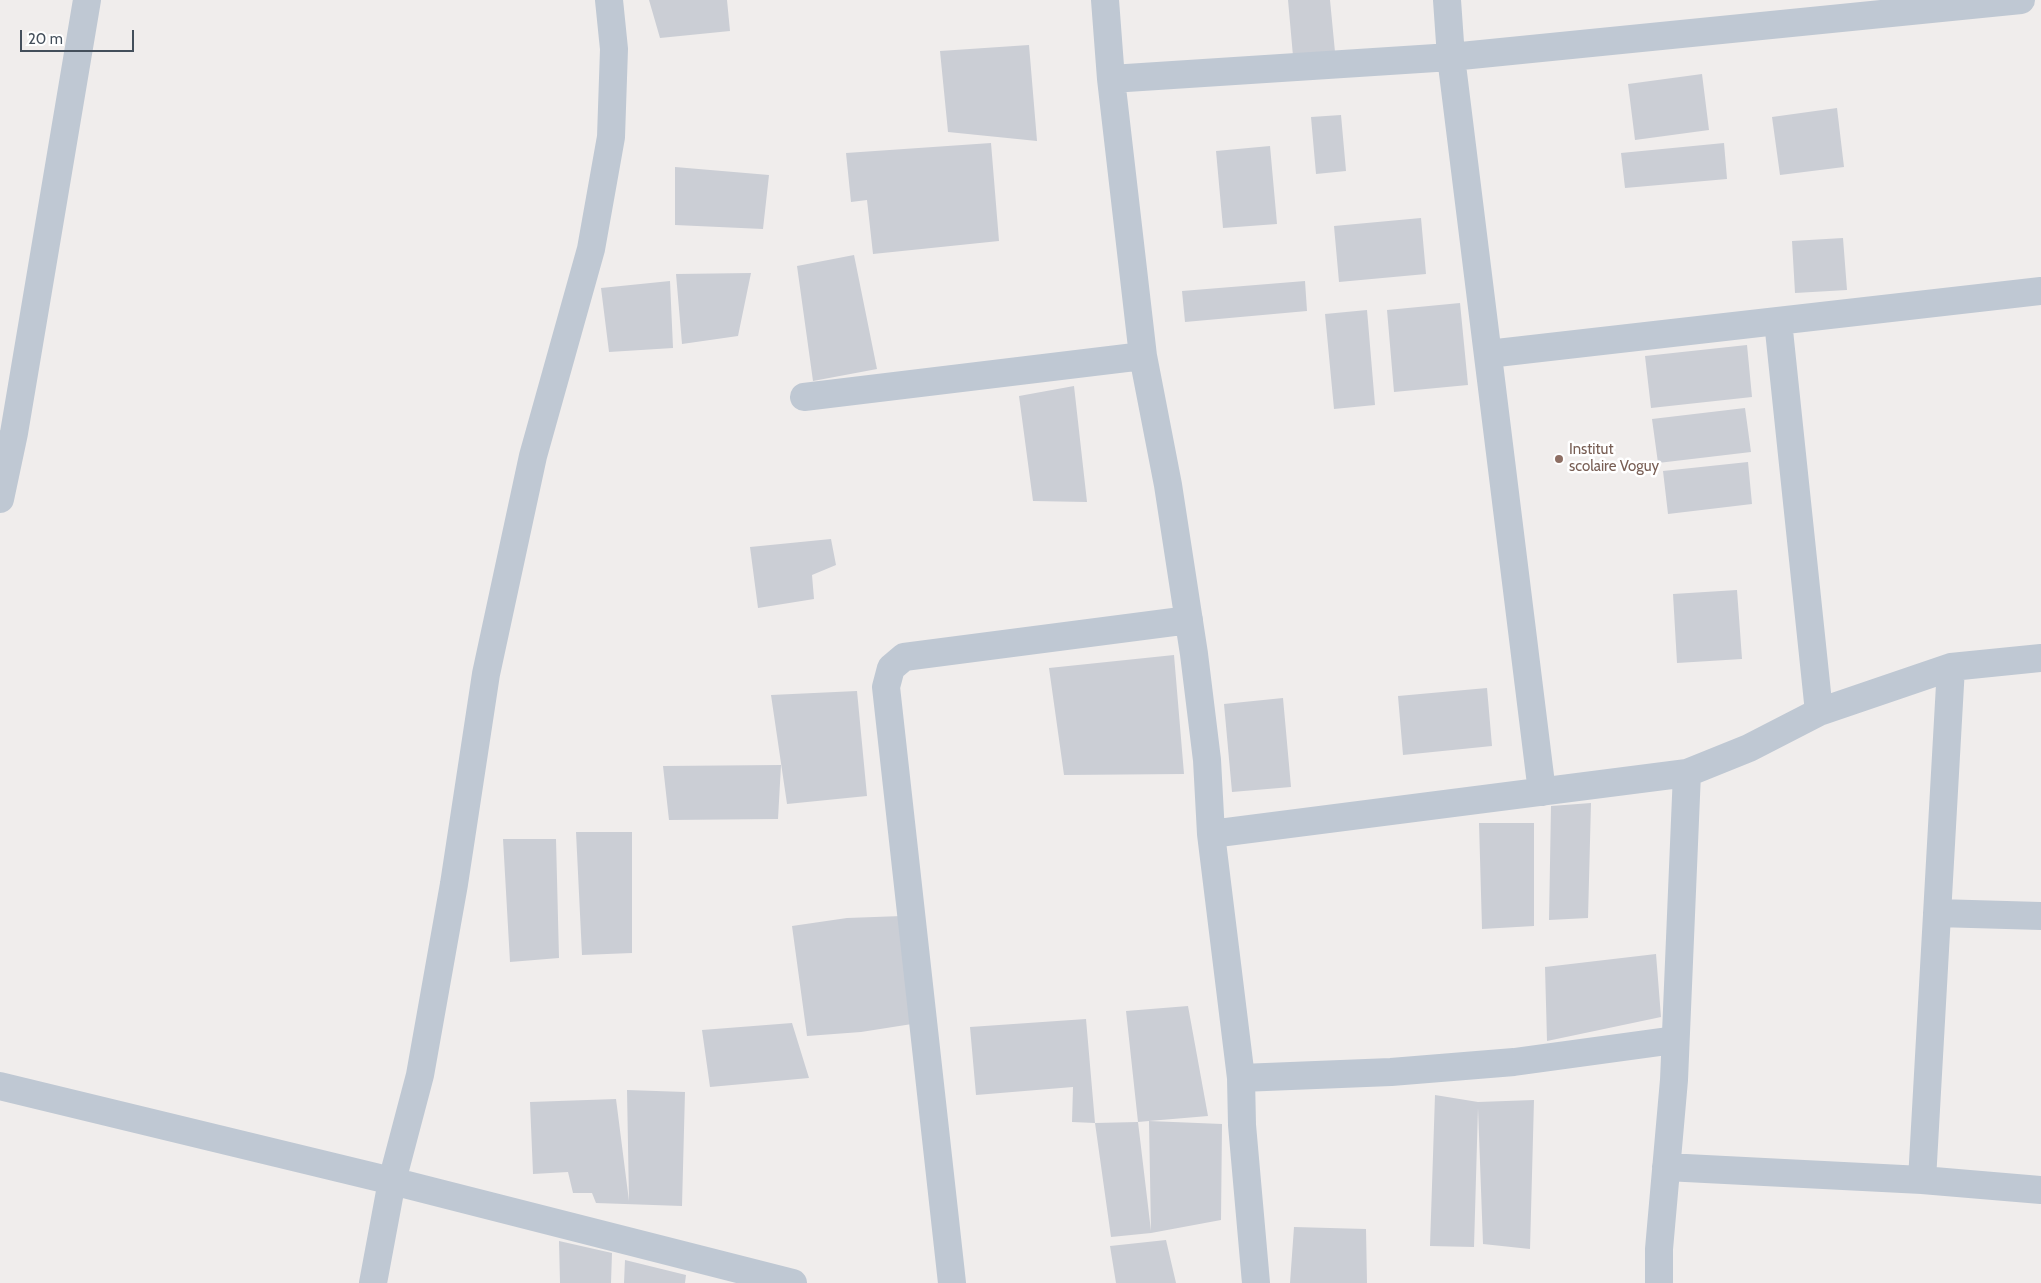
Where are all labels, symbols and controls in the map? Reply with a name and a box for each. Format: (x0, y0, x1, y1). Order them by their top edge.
scale bar (22, 20, 136, 52)
text: 20 m (28, 30, 63, 48)
place label: Institut scolaire Voguy (1569, 441, 1659, 476)
marker: Institut scolaire Voguy (1553, 453, 1565, 465)

